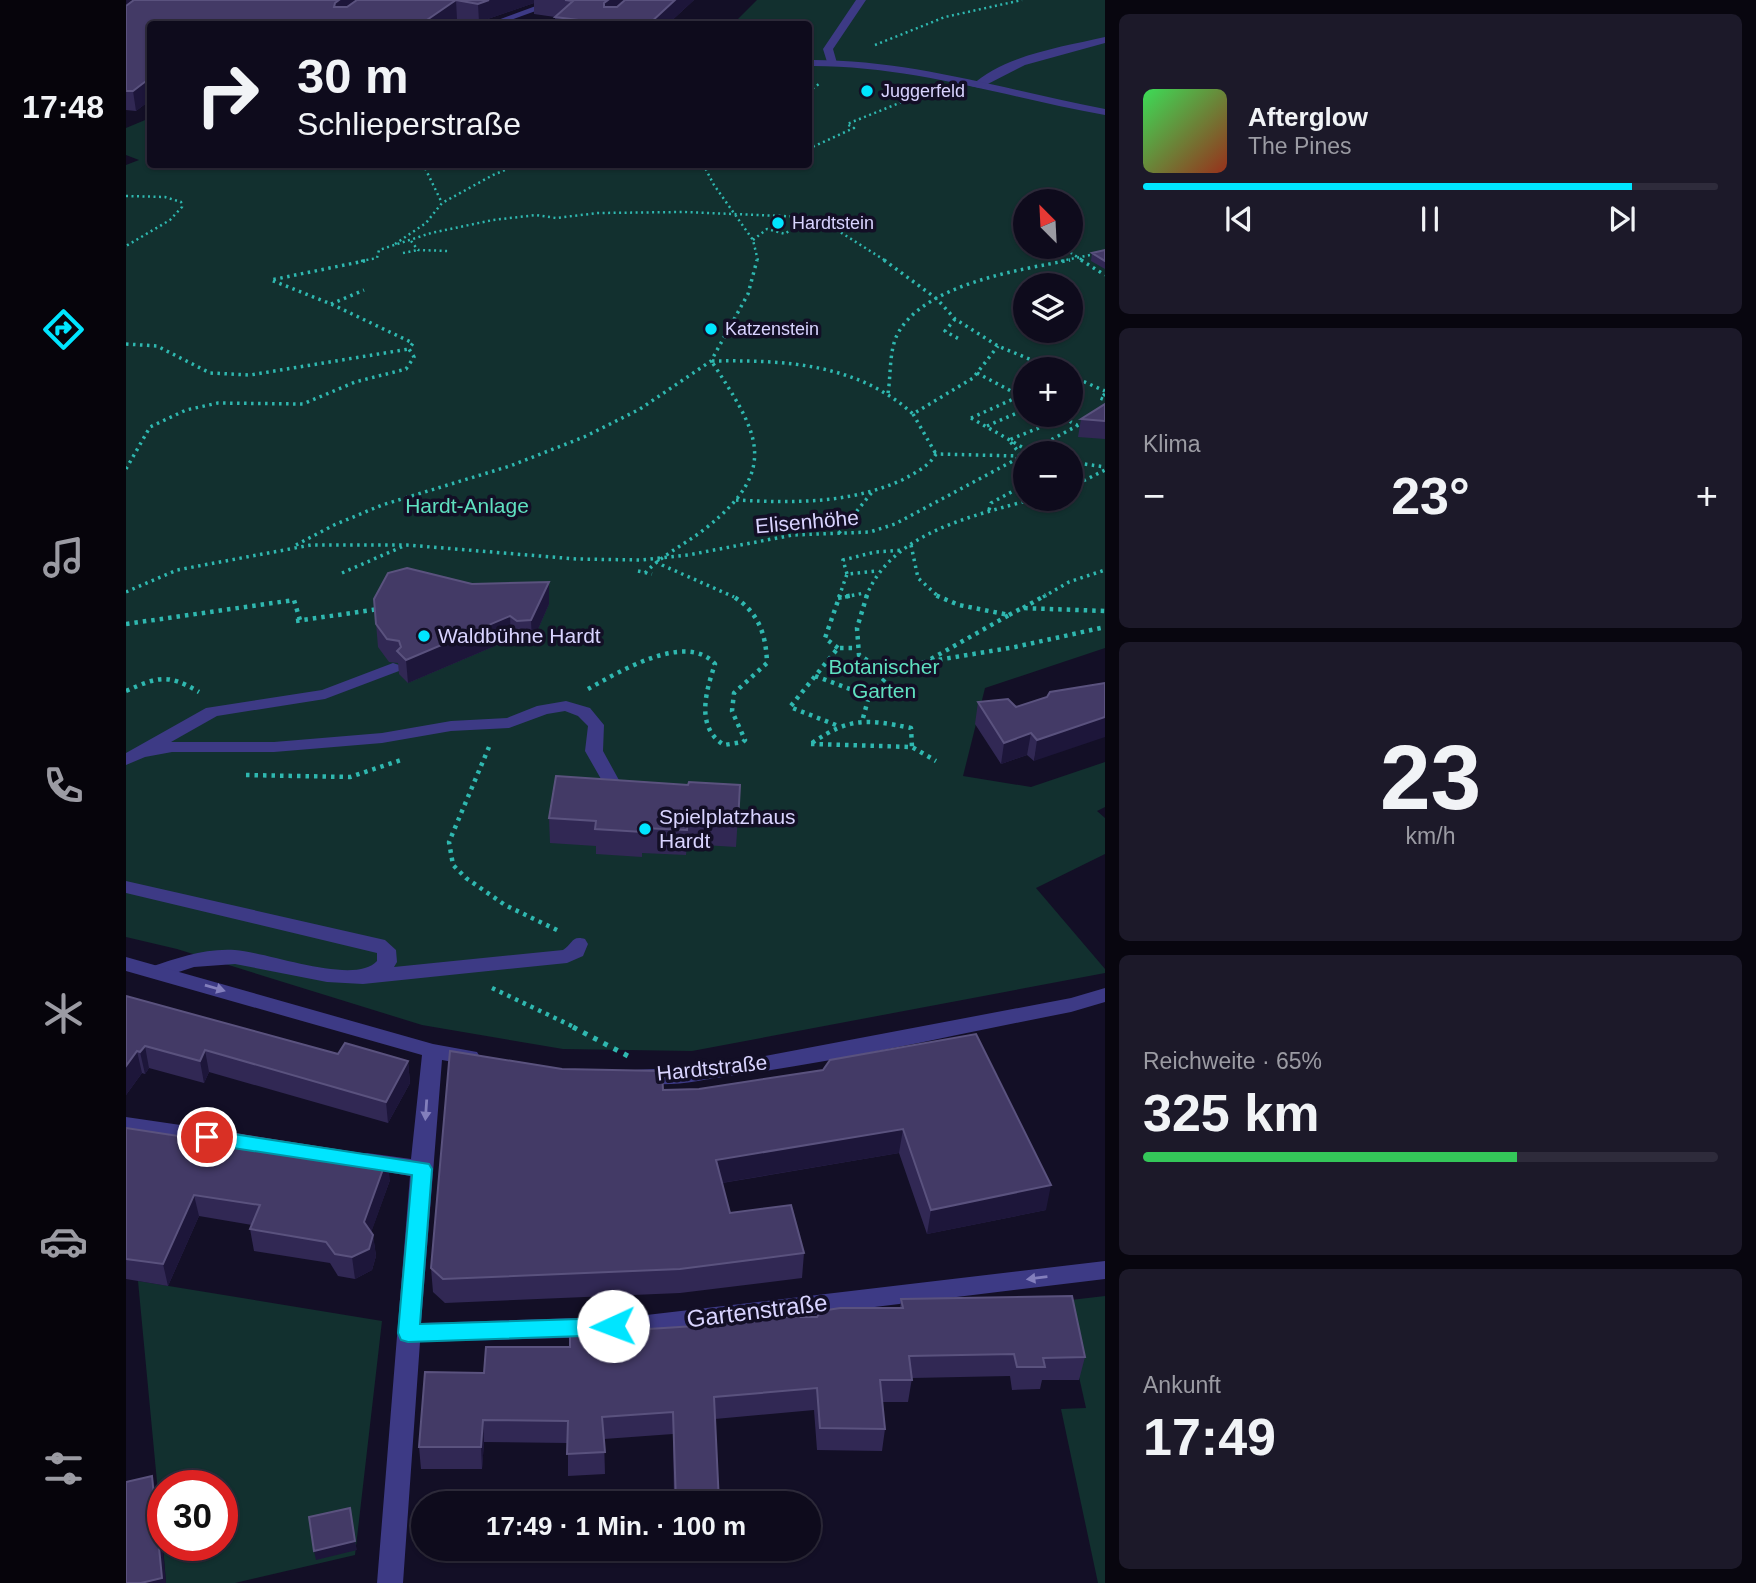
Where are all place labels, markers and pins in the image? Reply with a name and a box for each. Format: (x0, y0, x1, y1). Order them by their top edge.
place label: Juggerfeld (881, 81, 965, 101)
marker: Juggerfeld (859, 83, 875, 99)
place label: Hardtstein (792, 213, 874, 233)
marker: Hardtstein (770, 215, 786, 231)
place label: Katzenstein (725, 319, 819, 339)
marker: Katzenstein (703, 321, 719, 337)
place label: Waldbühne Hardt (438, 624, 601, 647)
marker: Waldbühne Hardt (416, 628, 432, 644)
place label: Spielplatzhaus Hardt (659, 805, 796, 852)
marker: Spielplatzhaus Hardt (637, 821, 653, 837)
pin (177, 1107, 237, 1167)

